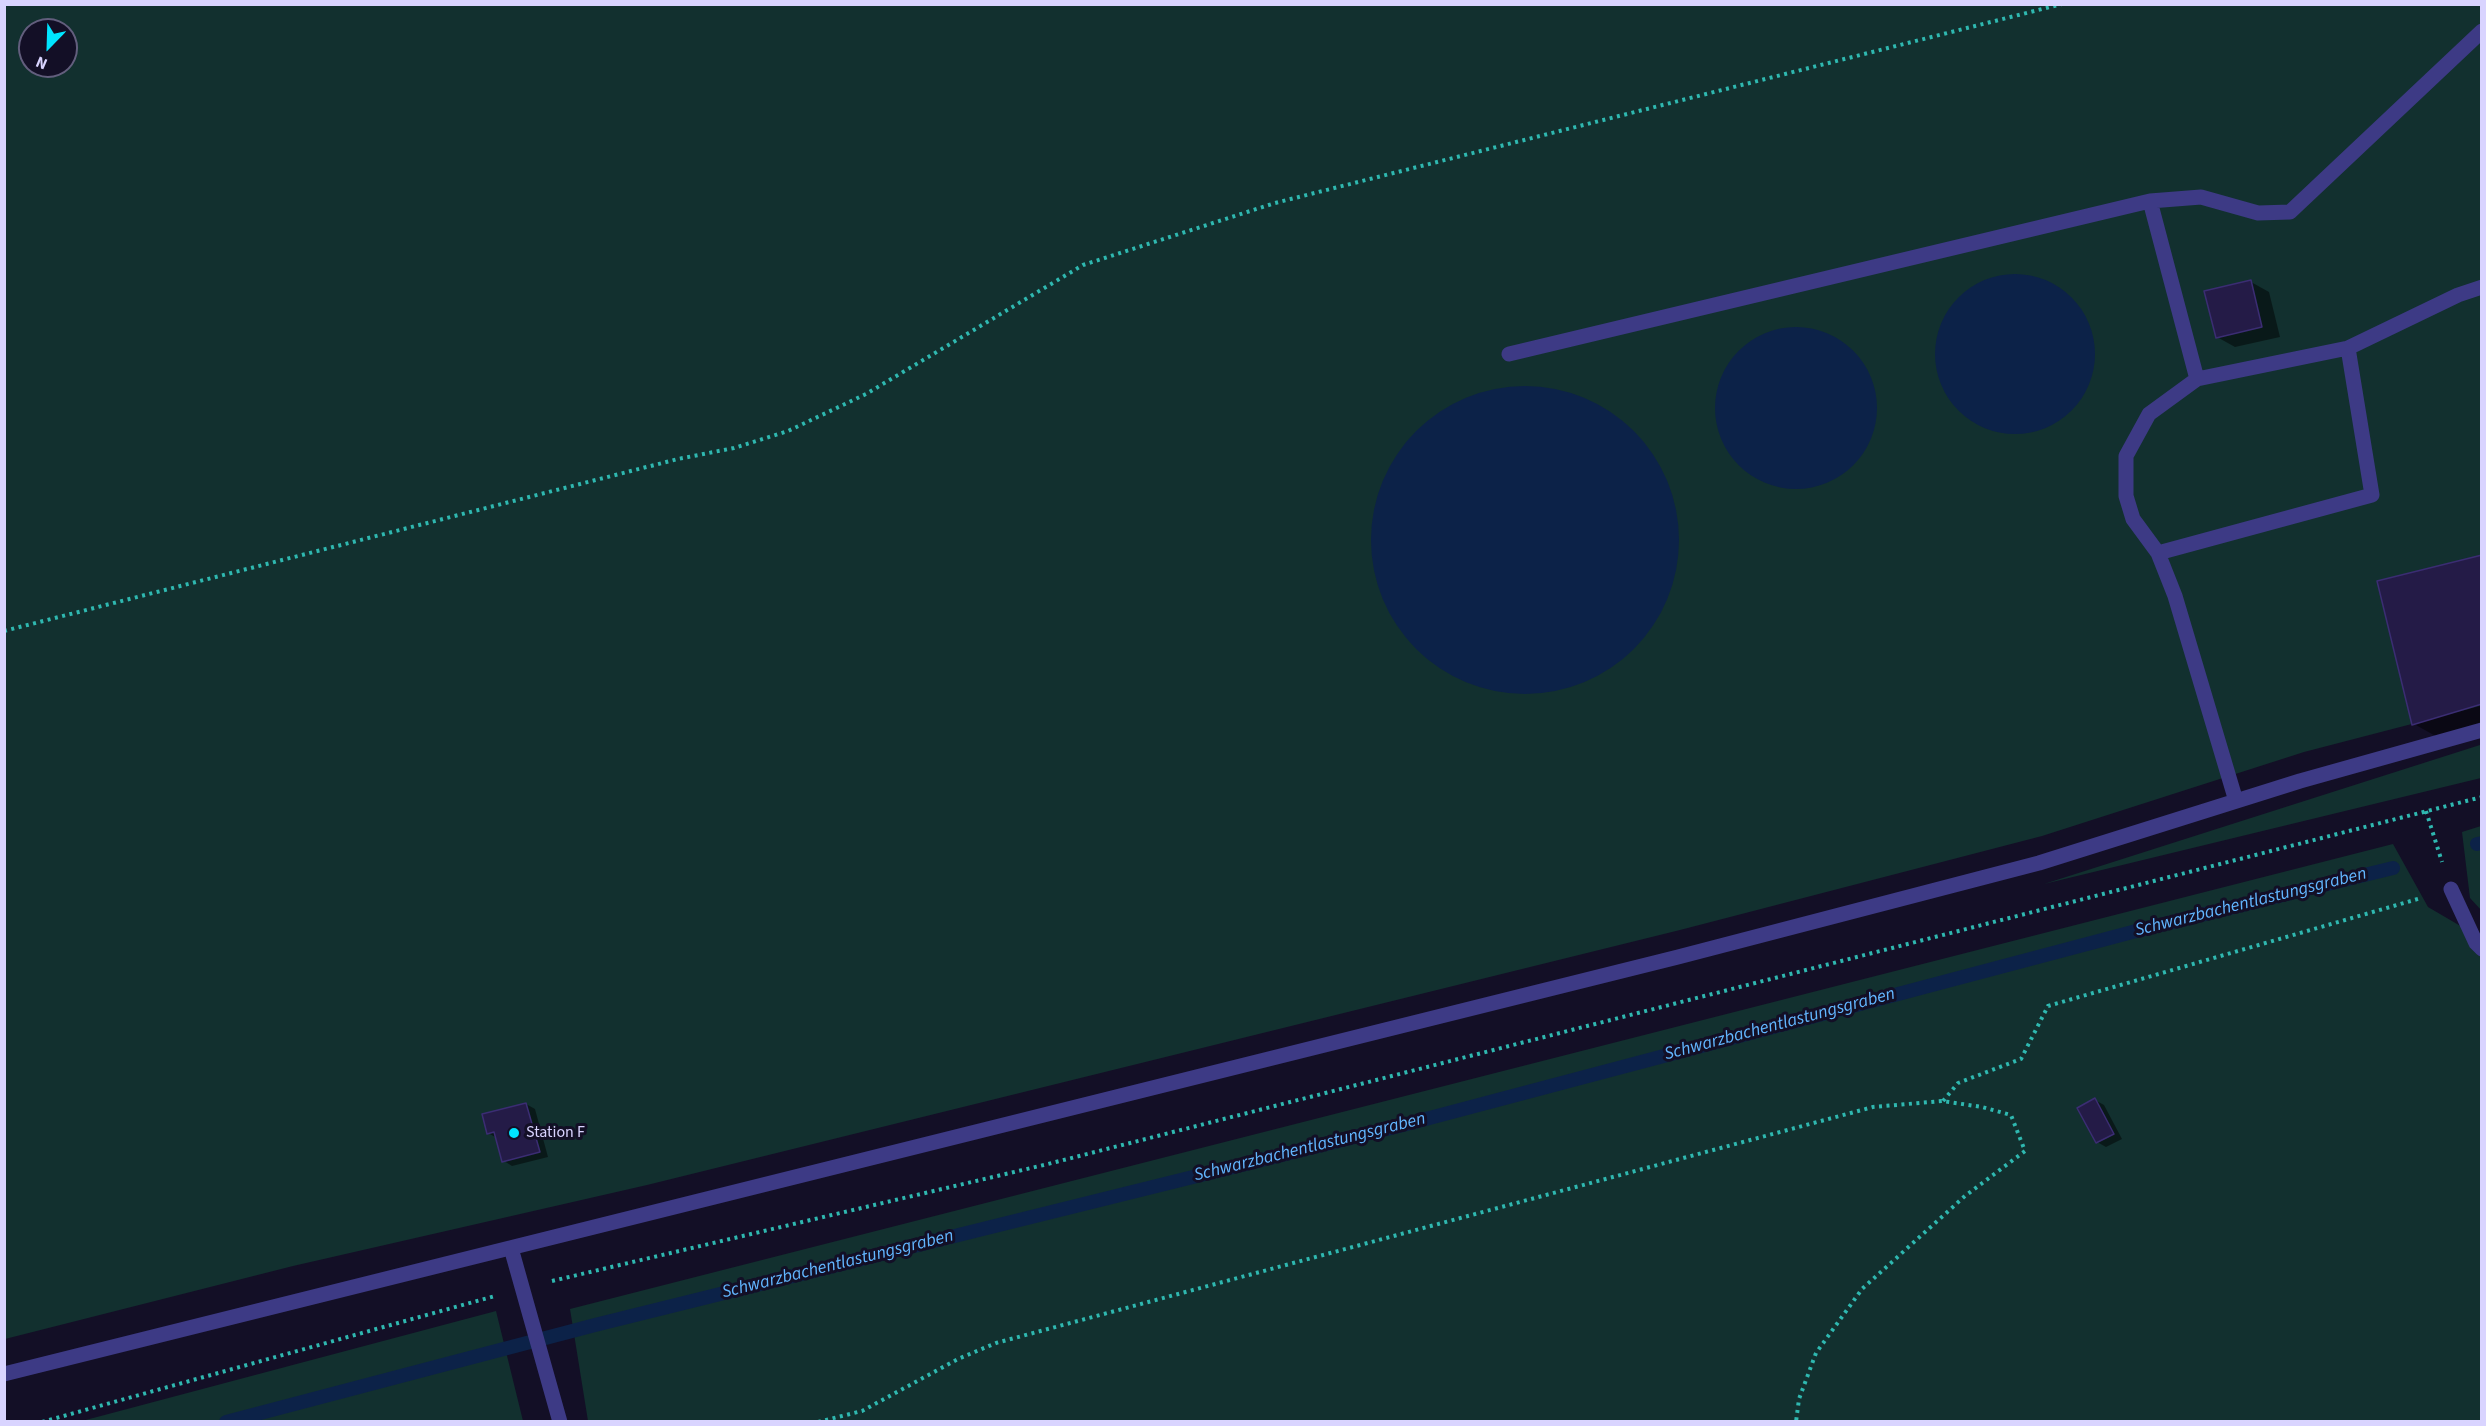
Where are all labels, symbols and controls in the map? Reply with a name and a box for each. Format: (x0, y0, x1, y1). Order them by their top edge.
north arrow (18, 18, 78, 78)
text: N (33, 51, 51, 75)
water label: Schwarzbachentlastungsgraben (2133, 864, 2369, 942)
water label: Schwarzbachentlastungsgraben (1662, 984, 1898, 1066)
water label: Schwarzbachentlastungsgraben (1192, 1109, 1428, 1187)
place label: Station F (526, 1123, 585, 1143)
marker: Station F (507, 1126, 521, 1140)
water label: Schwarzbachentlastungsgraben (720, 1226, 956, 1304)

